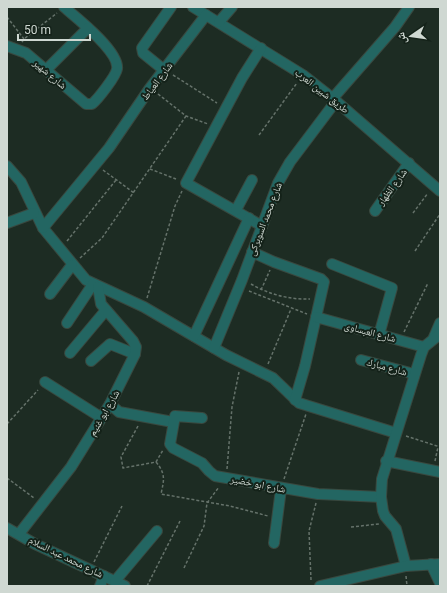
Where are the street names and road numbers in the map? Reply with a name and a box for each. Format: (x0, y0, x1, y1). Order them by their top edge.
street label: شارع شهير (30, 56, 69, 92)
street label: شارع العياط (139, 60, 176, 102)
street label: طريق شبين العرب (292, 67, 351, 116)
street label: شارع الظهار (374, 166, 410, 209)
street label: شارع محمد السوبركى (246, 180, 285, 258)
street label: شارع العبساوى (343, 320, 397, 345)
street label: شارع مبارك (366, 356, 409, 379)
street label: شارع ابو غنيم (87, 388, 123, 439)
street label: شارع ابو خضير (229, 473, 287, 496)
street label: شارع محمد عبد السلام (26, 534, 105, 582)

